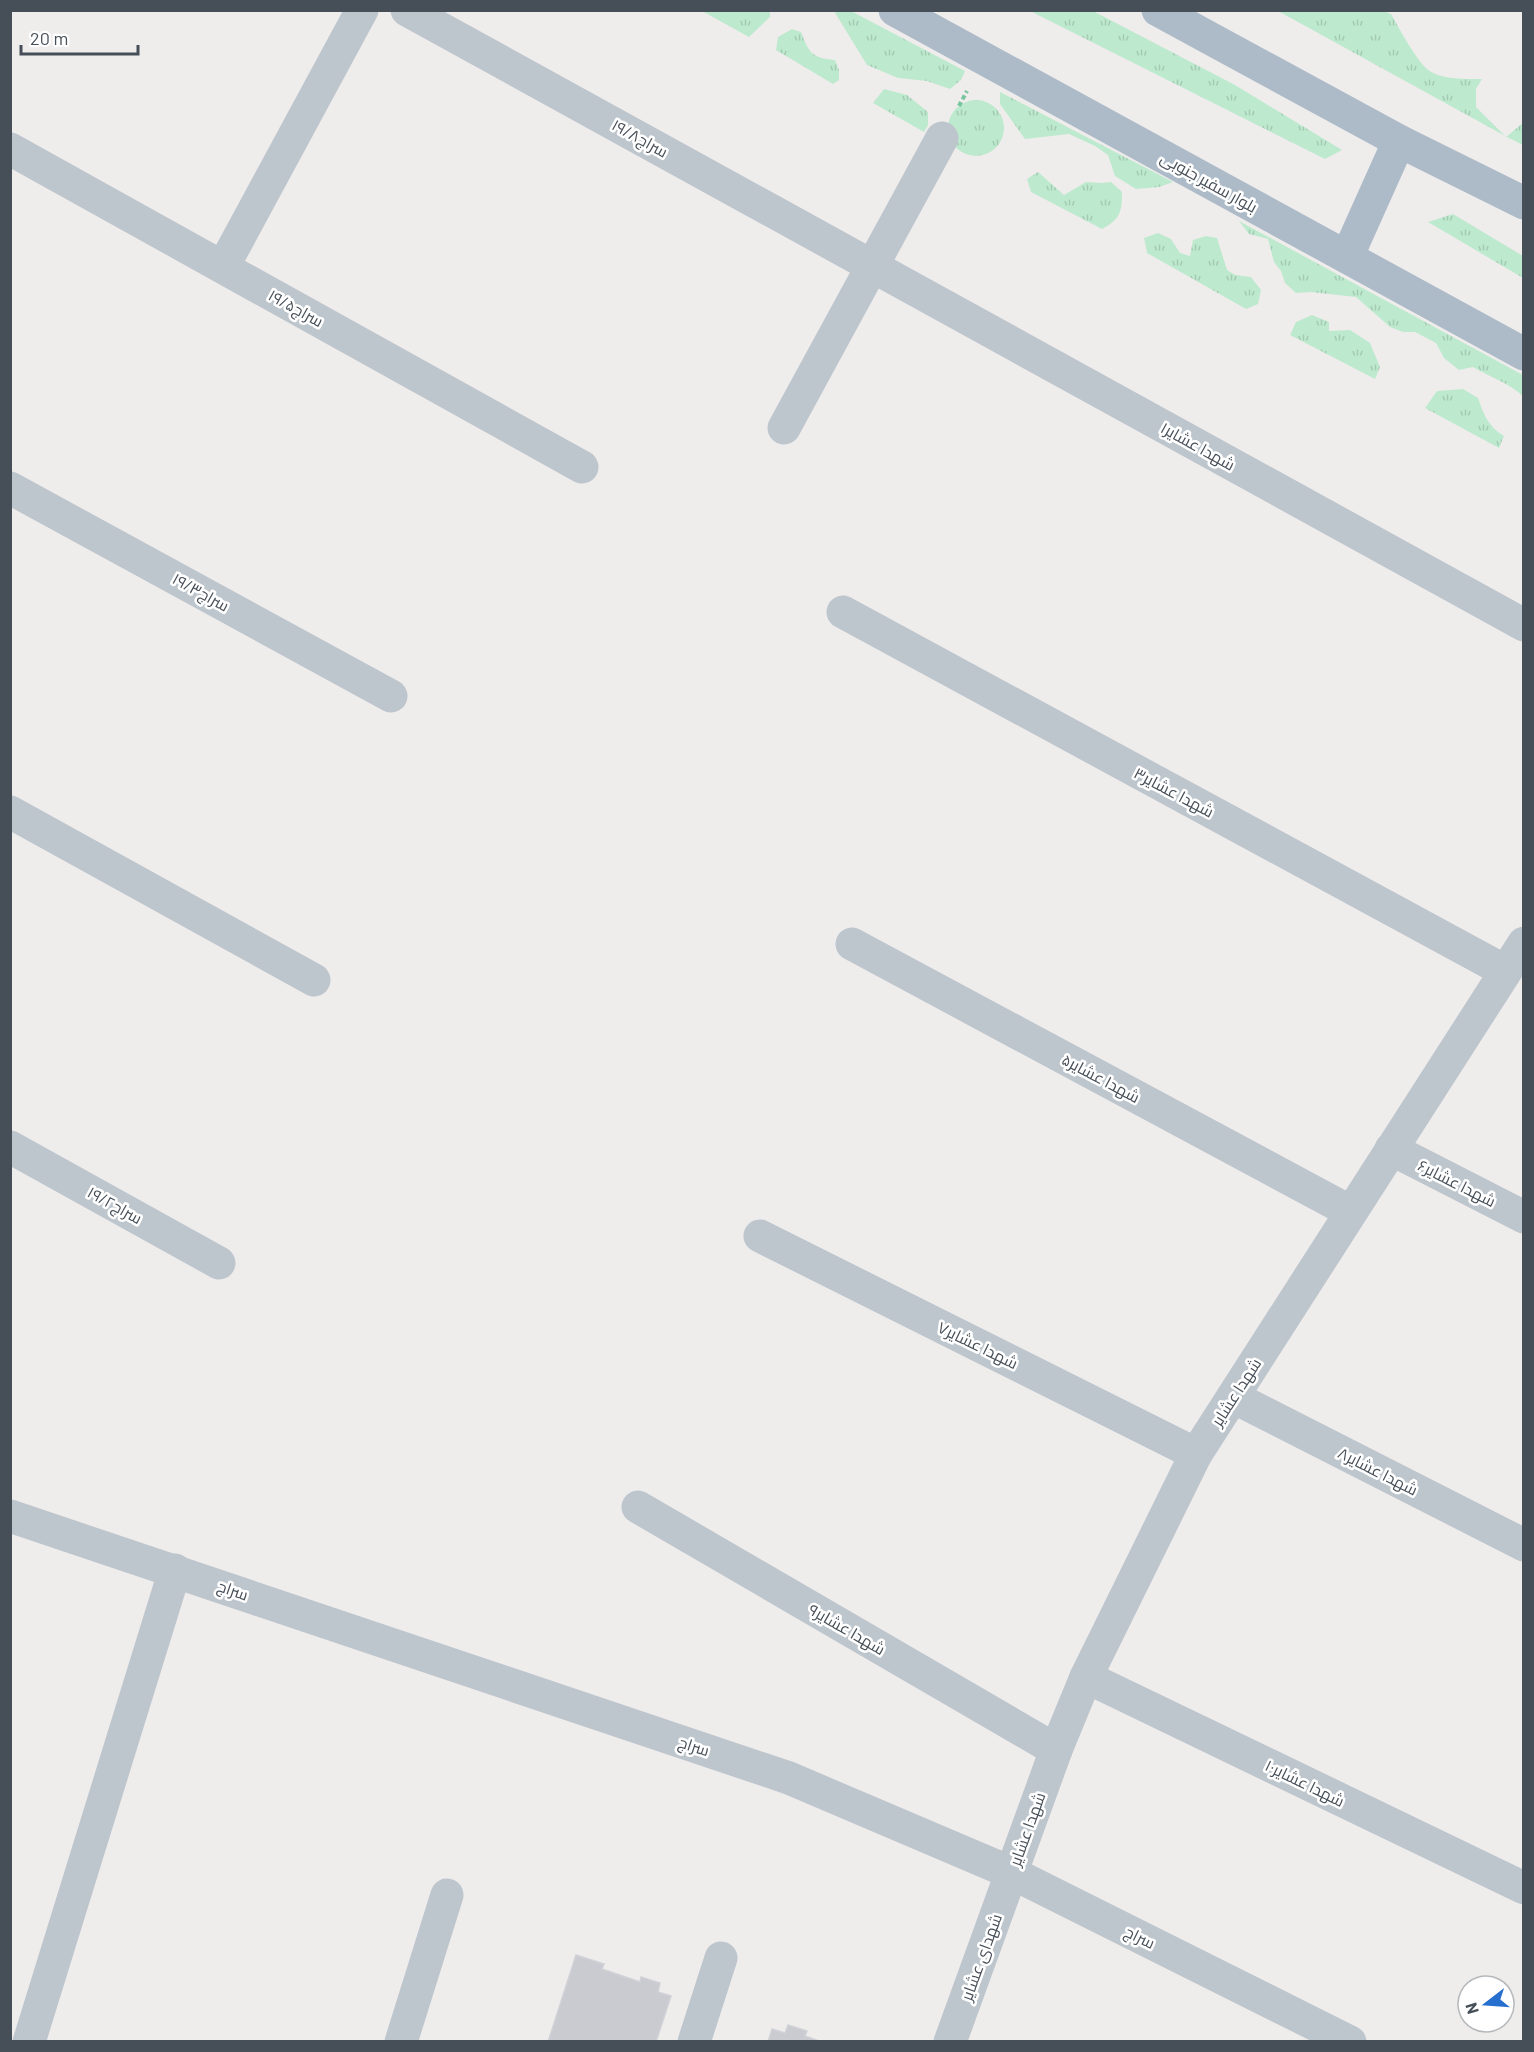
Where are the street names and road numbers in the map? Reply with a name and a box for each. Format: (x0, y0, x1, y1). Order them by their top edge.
street label: سراج۱۹/۸ (608, 114, 672, 163)
street label: بلوار سفیر جنوبی (1157, 147, 1261, 218)
street label: سراج۱۹/۵ (264, 285, 327, 333)
street label: شهدا عشایر۱ (1157, 417, 1239, 475)
street label: سراج۱۹/۳ (168, 568, 233, 617)
street label: شهدا عشایر۳ (1130, 763, 1217, 822)
street label: شهدا عشایر۵ (1058, 1049, 1144, 1108)
street label: شهدا عشایر۶ (1414, 1155, 1499, 1212)
street label: سراج۱۹/۲ (83, 1182, 146, 1230)
street label: شهدا عشایر۷ (934, 1317, 1021, 1374)
street label: شهدا عشایر (1206, 1354, 1266, 1431)
street label: شهدا عشایر۸ (1334, 1442, 1421, 1501)
street label: سراج (214, 1575, 251, 1606)
street label: شهدا عشایر۹ (805, 1599, 889, 1660)
street label: سراج (675, 1732, 712, 1762)
street label: شهدا عشایر۱۰ (1262, 1755, 1348, 1812)
street label: شهدا عشایر (1004, 1789, 1050, 1870)
street label: شهدای عشایر (956, 1911, 1007, 2005)
street label: سراج (1121, 1921, 1158, 1955)

